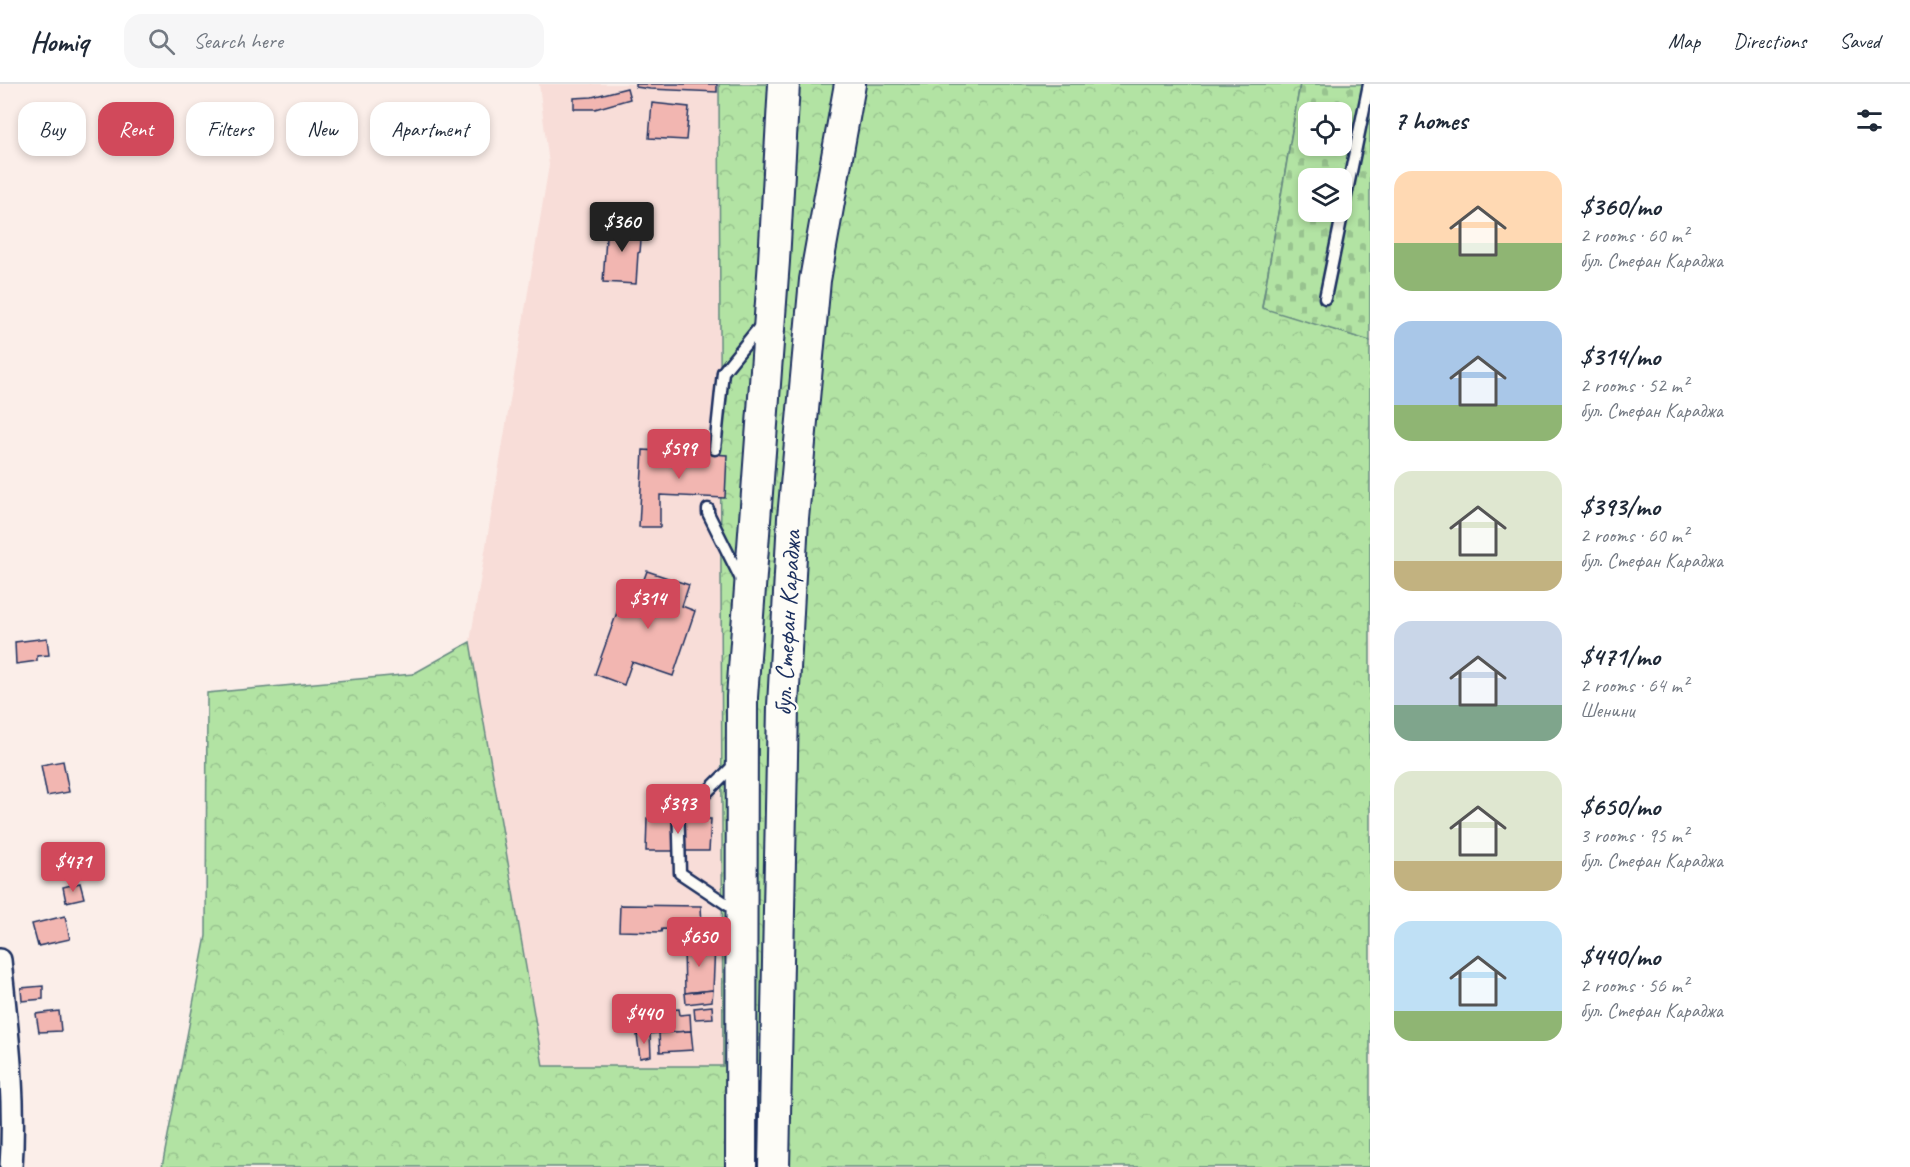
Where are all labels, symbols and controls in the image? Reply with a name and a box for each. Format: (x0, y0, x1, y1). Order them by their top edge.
search box (124, 14, 544, 68)
text: Homiq (30, 24, 88, 59)
icon: search (145, 25, 178, 58)
text: Search here (193, 27, 283, 55)
text: Map (1668, 28, 1700, 54)
text: Directions (1733, 28, 1806, 54)
text: Saved (1839, 28, 1880, 54)
chip: Buy (18, 102, 86, 156)
chip: Rent (98, 102, 174, 156)
chip: Filters (186, 102, 274, 156)
chip: New (286, 102, 358, 156)
chip: Apartment (370, 102, 490, 156)
map controls (1298, 102, 1352, 222)
button: locate (1298, 102, 1352, 156)
text: 7 homes (1394, 104, 1467, 137)
icon: filters (1853, 104, 1886, 137)
button: layers (1298, 168, 1352, 222)
text: $360/mo (1580, 190, 1661, 223)
icon: home (1442, 195, 1514, 267)
pin: $360 (586, 202, 658, 253)
text: $360 (604, 209, 640, 234)
text: 2 rooms · 60 m² (1580, 223, 1688, 248)
text: бул. Стефан Караджа (1580, 248, 1723, 273)
text: $314/mo (1580, 340, 1660, 373)
icon: home (1442, 345, 1514, 417)
text: 2 rooms · 52 m² (1580, 373, 1688, 398)
text: бул. Стефан Караджа (1580, 398, 1723, 423)
pin: $599 (643, 429, 715, 480)
text: $599 (661, 436, 697, 461)
text: $393/mo (1580, 490, 1660, 523)
icon: home (1442, 495, 1514, 567)
text: 2 rooms · 60 m² (1580, 523, 1688, 548)
street label: бул. Стефан Караджа (766, 528, 808, 717)
text: бул. Стефан Караджа (1580, 548, 1723, 573)
pin: $314 (612, 579, 684, 630)
text: $314 (630, 586, 666, 611)
text: $471/mo (1580, 640, 1660, 673)
icon: home (1442, 645, 1514, 717)
text: 2 rooms · 64 m² (1580, 673, 1688, 698)
text: Шенини (1580, 698, 1634, 723)
pin: $393 (642, 784, 714, 835)
text: $650/mo (1580, 790, 1660, 823)
text: $393 (660, 791, 696, 816)
icon: home (1442, 795, 1514, 867)
text: 3 rooms · 95 m² (1580, 823, 1688, 848)
pin: $471 (37, 842, 109, 893)
text: бул. Стефан Караджа (1580, 848, 1723, 873)
text: $471 (55, 849, 91, 874)
pin: $650 (663, 917, 735, 968)
text: $650 (681, 924, 717, 949)
text: $440/mo (1580, 940, 1660, 973)
icon: home (1442, 945, 1514, 1017)
text: 2 rooms · 56 m² (1580, 973, 1688, 998)
pin: $440 (608, 994, 680, 1045)
text: бул. Стефан Караджа (1580, 998, 1723, 1023)
text: $440 (626, 1001, 662, 1026)

